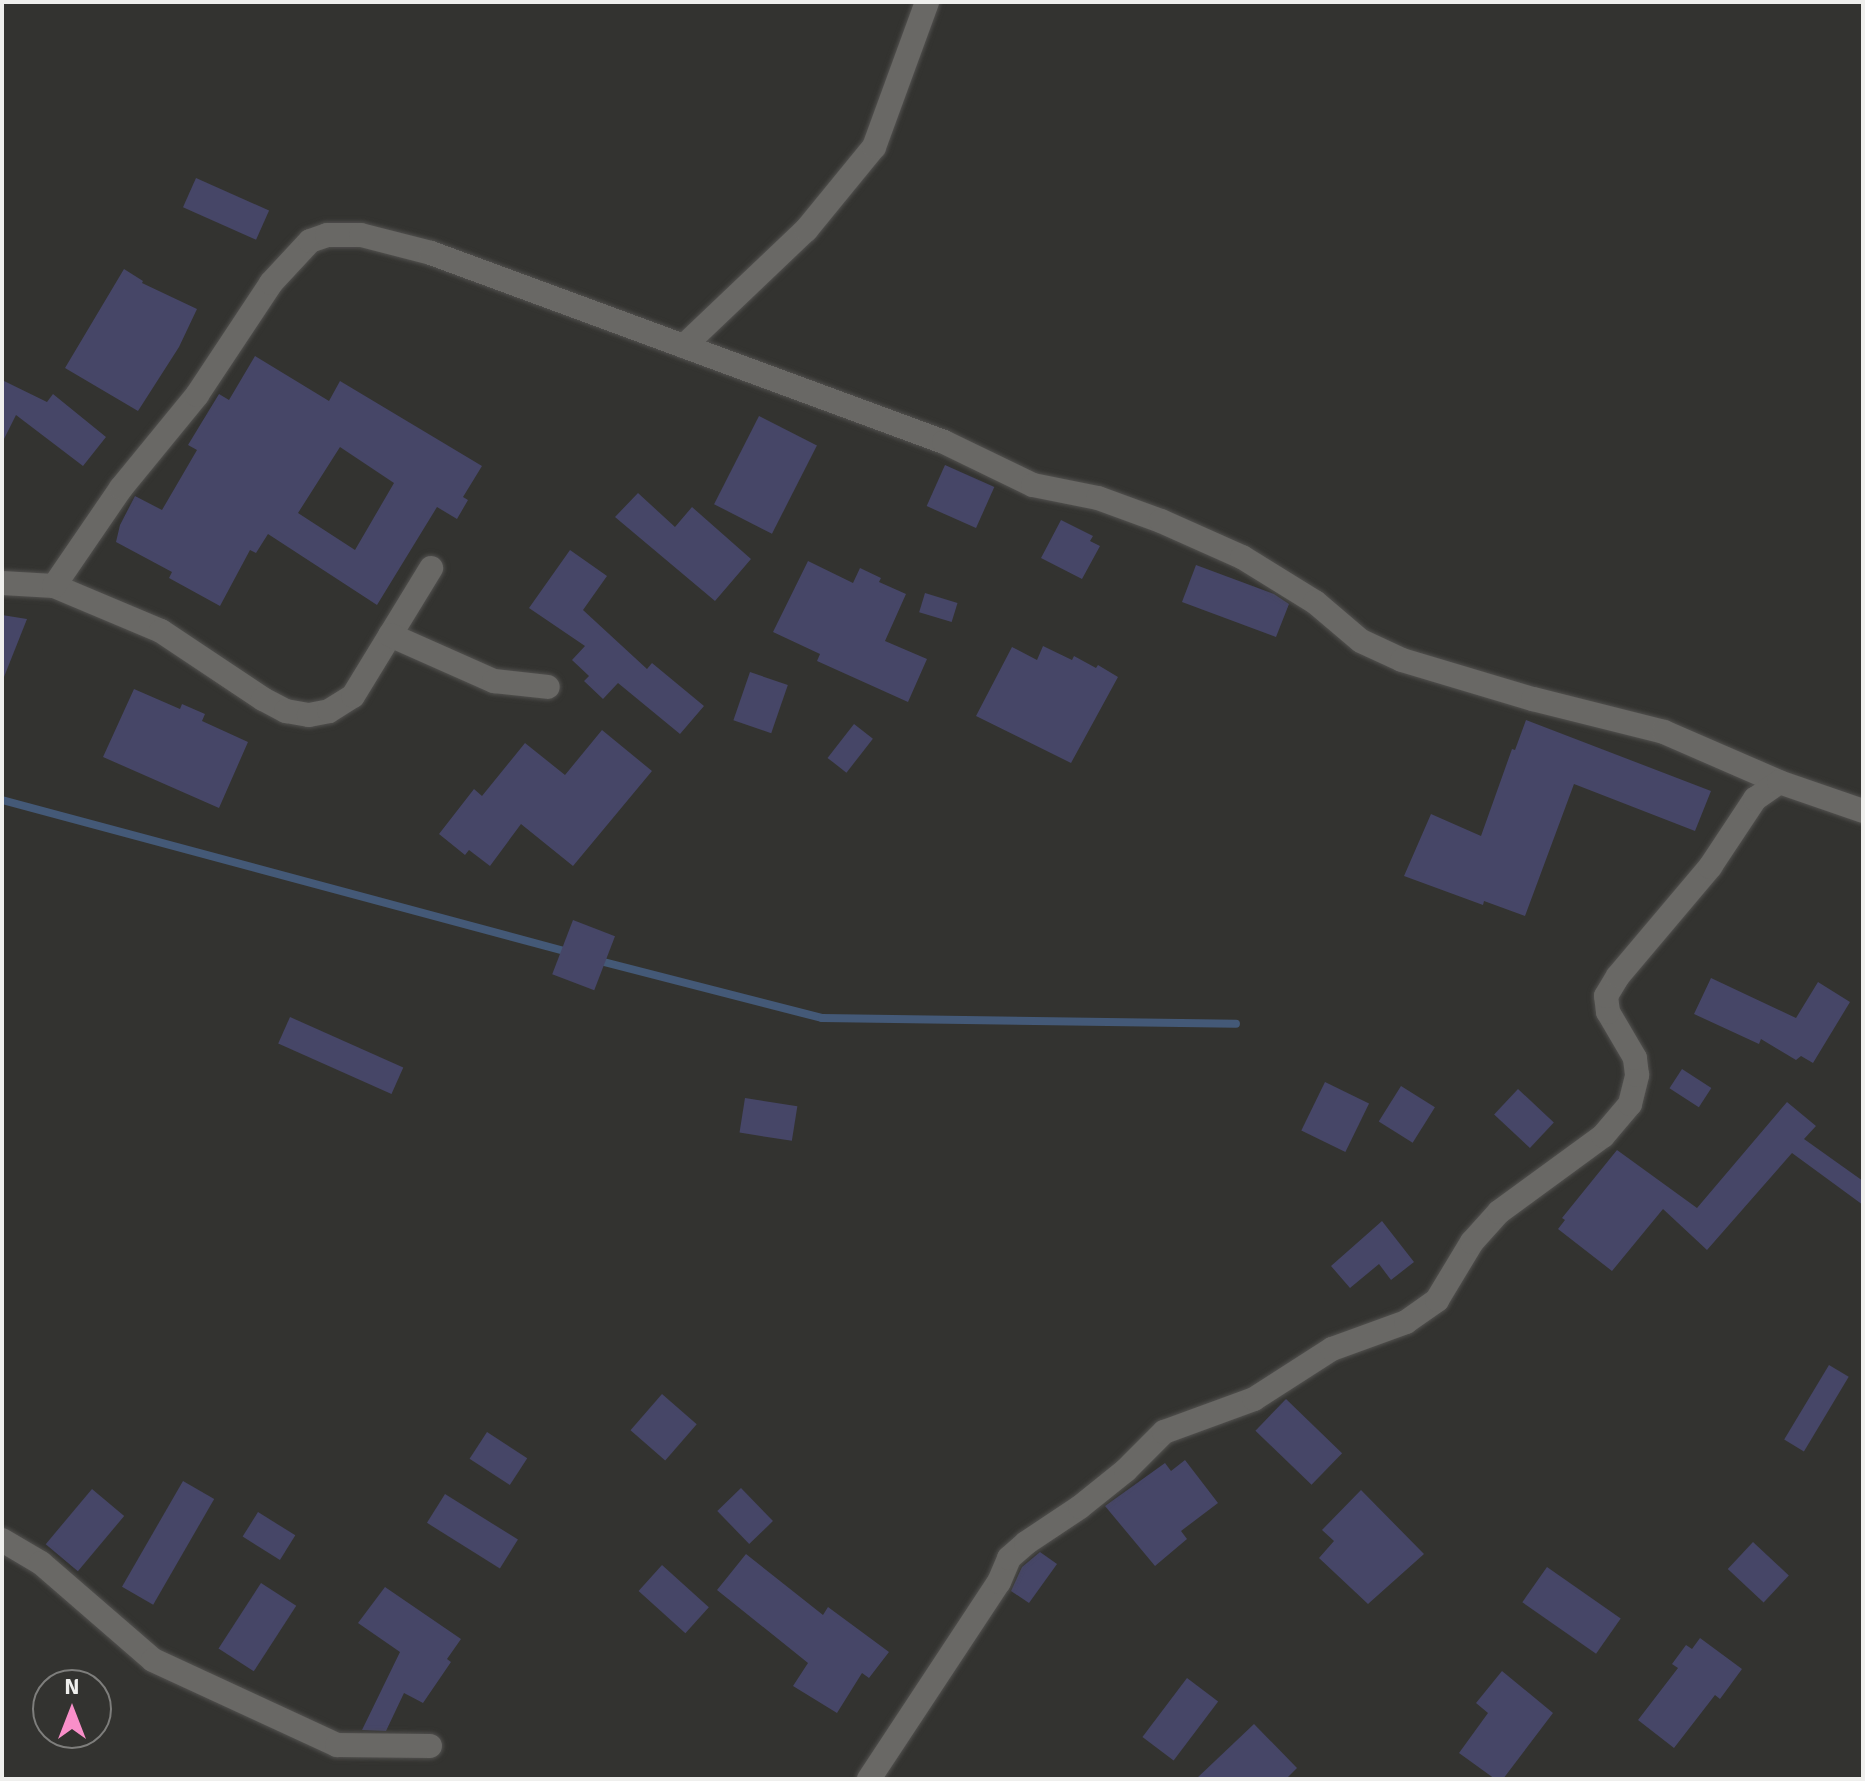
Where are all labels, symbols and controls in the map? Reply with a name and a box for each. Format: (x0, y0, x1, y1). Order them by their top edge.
north arrow (32, 1669, 112, 1749)
text: N (64, 1673, 80, 1700)

